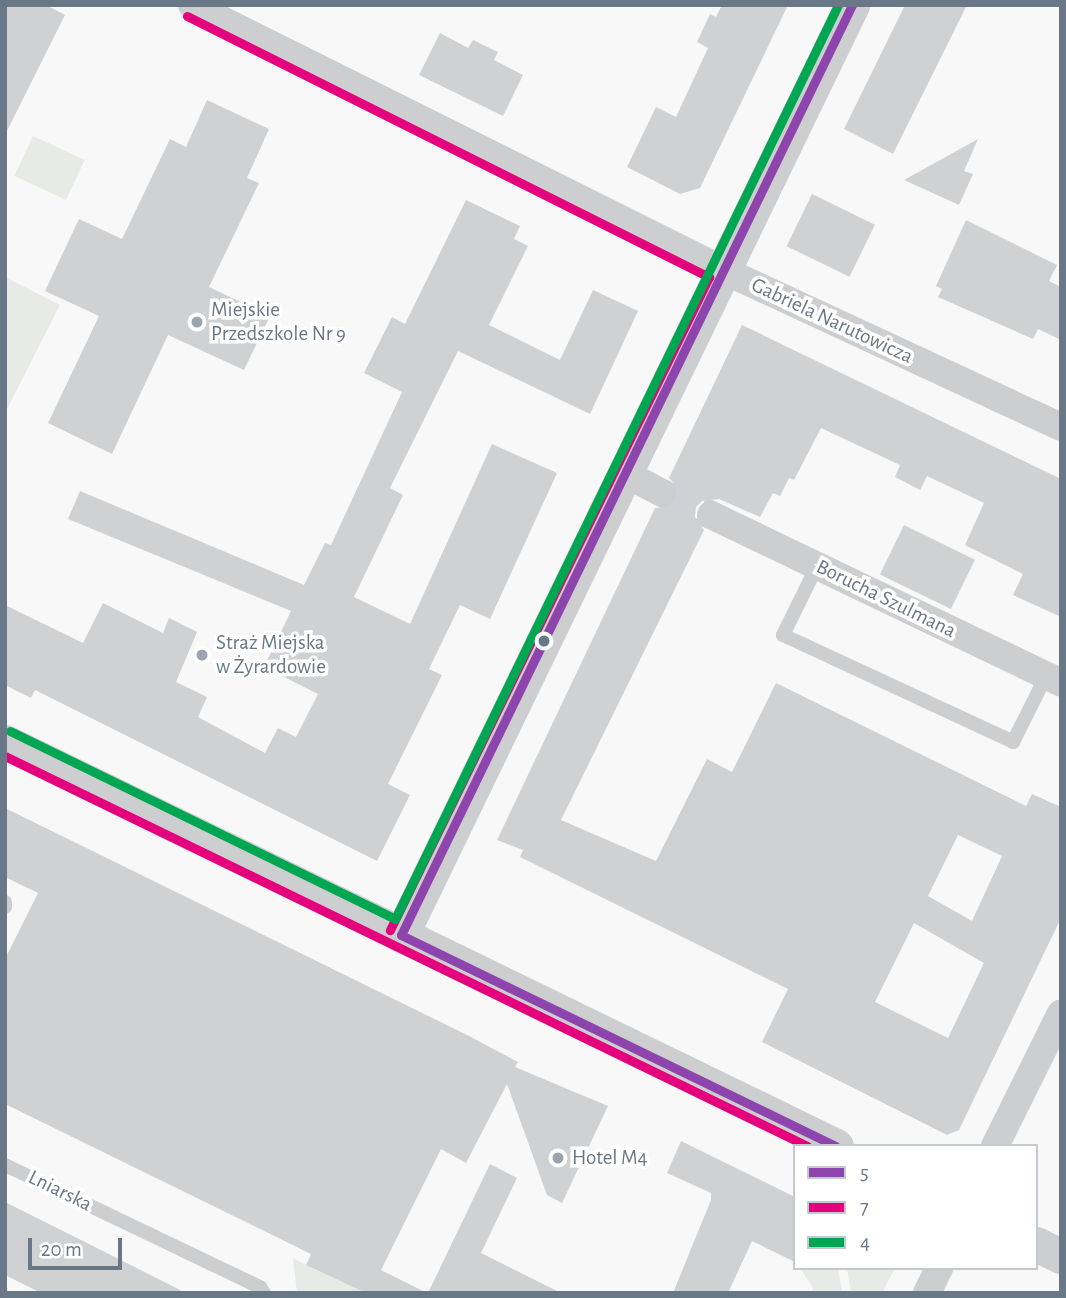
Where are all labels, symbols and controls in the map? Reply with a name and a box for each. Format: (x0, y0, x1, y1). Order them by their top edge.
street label: Gabriela Narutowicza (747, 272, 917, 370)
place label: Miejskie Przedszkole Nr 9 (211, 297, 346, 347)
marker: Miejskie Przedszkole Nr 9 (189, 314, 205, 330)
street label: Borucha Szulmana (812, 554, 960, 644)
place label: Straż Miejska w Żyrardowie (216, 630, 326, 680)
unlabelled marker (537, 634, 551, 648)
marker: Straż Miejska w Żyrardowie (194, 647, 210, 663)
legend (793, 1144, 1038, 1270)
place label: Hotel M4 (572, 1145, 648, 1171)
marker: Hotel M4 (550, 1150, 566, 1166)
text: 5 (860, 1162, 869, 1183)
street label: Lniarska (24, 1165, 96, 1217)
text: 7 (860, 1197, 869, 1218)
scale bar (32, 1224, 126, 1268)
text: 4 (860, 1232, 870, 1253)
text: 20 m (41, 1239, 82, 1260)

